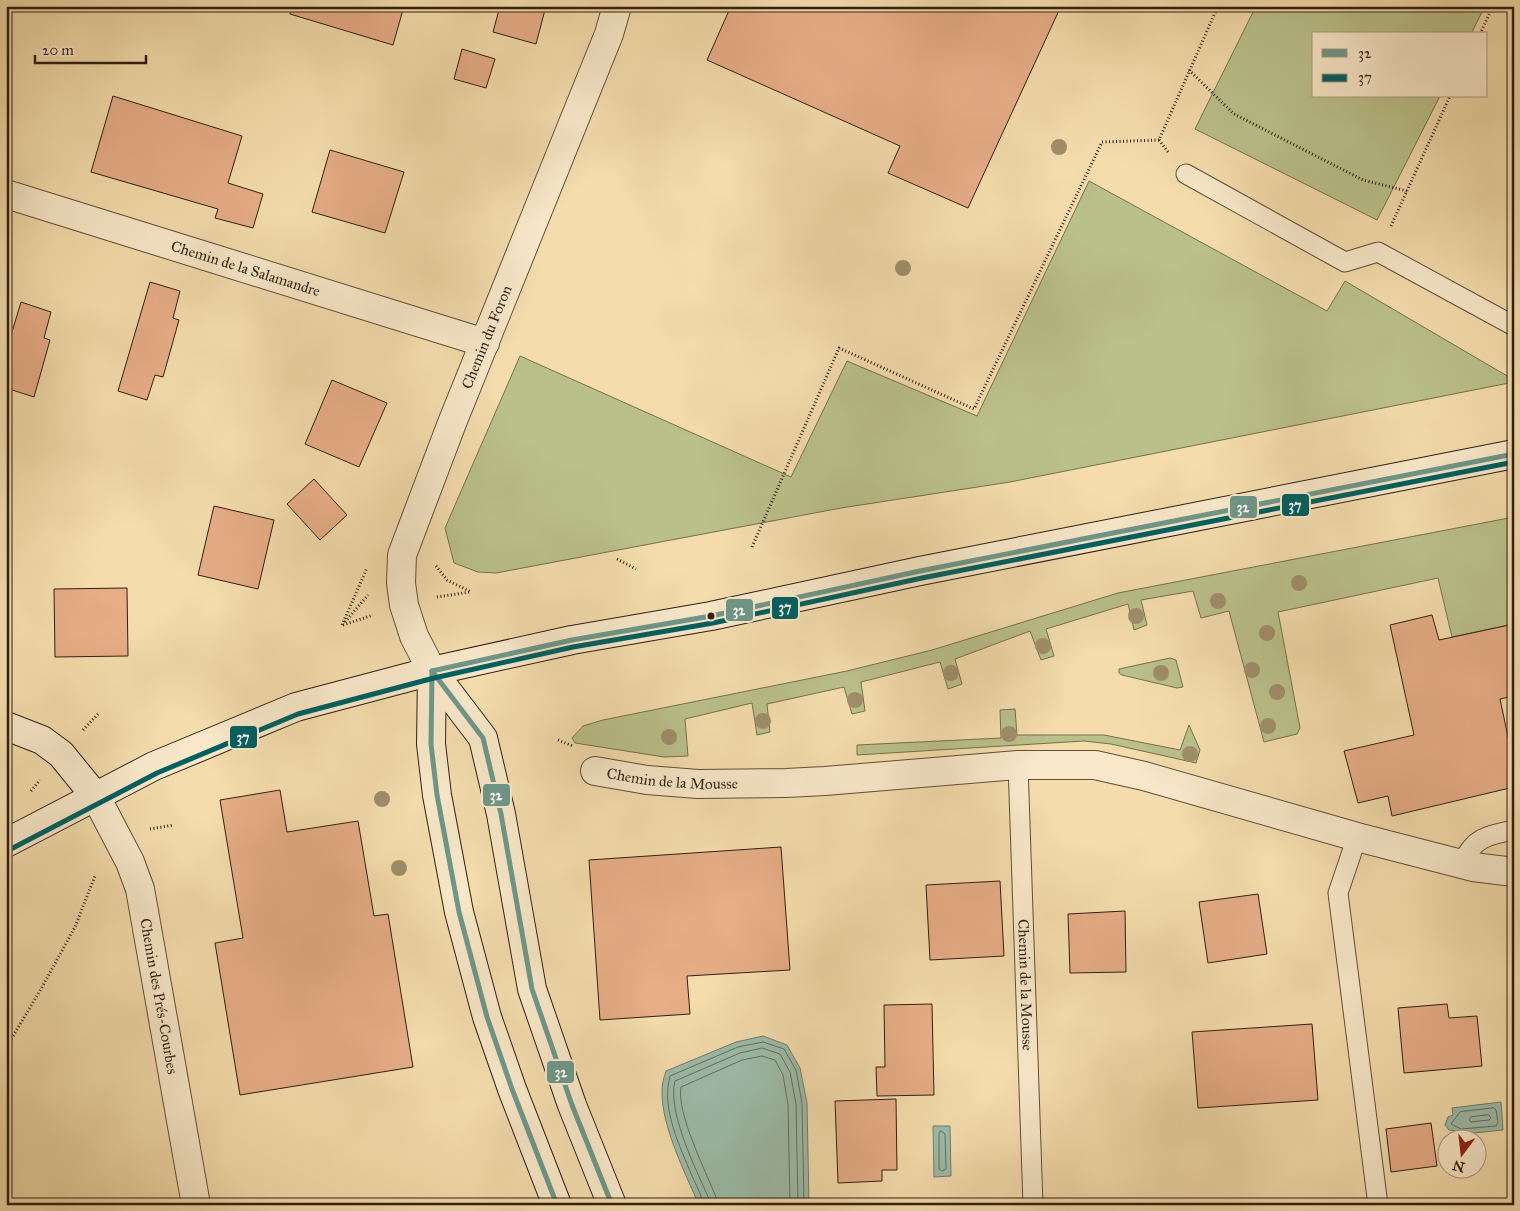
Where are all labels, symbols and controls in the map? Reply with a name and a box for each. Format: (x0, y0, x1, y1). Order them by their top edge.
scale bar (35, 32, 146, 64)
legend (1312, 32, 1488, 98)
text: 20 m (42, 41, 74, 59)
text: 32 (1358, 44, 1372, 62)
text: 37 (1358, 68, 1372, 86)
street label: Chemin de la Salamandre (169, 237, 323, 300)
street label: Chemin du Foron (458, 283, 516, 391)
line badge: 37 (1281, 493, 1310, 517)
line badge: 32 (1229, 495, 1258, 519)
text: 37 (1288, 497, 1302, 515)
text: 32 (1237, 499, 1250, 517)
line badge: 37 (771, 596, 799, 620)
line badge: 32 (725, 598, 754, 622)
text: 37 (778, 599, 792, 617)
text: 32 (733, 602, 746, 620)
unlabelled marker (706, 611, 716, 621)
line badge: 37 (229, 725, 258, 749)
text: 37 (236, 729, 250, 747)
street label: Chemin de la Mousse (605, 764, 738, 794)
line badge: 32 (482, 783, 511, 807)
text: 32 (490, 787, 503, 805)
street label: Chemin des Prés-Courbes (136, 917, 182, 1075)
street label: Chemin de la Mousse (1014, 919, 1037, 1051)
line badge: 32 (546, 1060, 575, 1084)
text: 32 (555, 1064, 568, 1082)
north arrow (1438, 1128, 1488, 1178)
text: N (1451, 1156, 1467, 1176)

